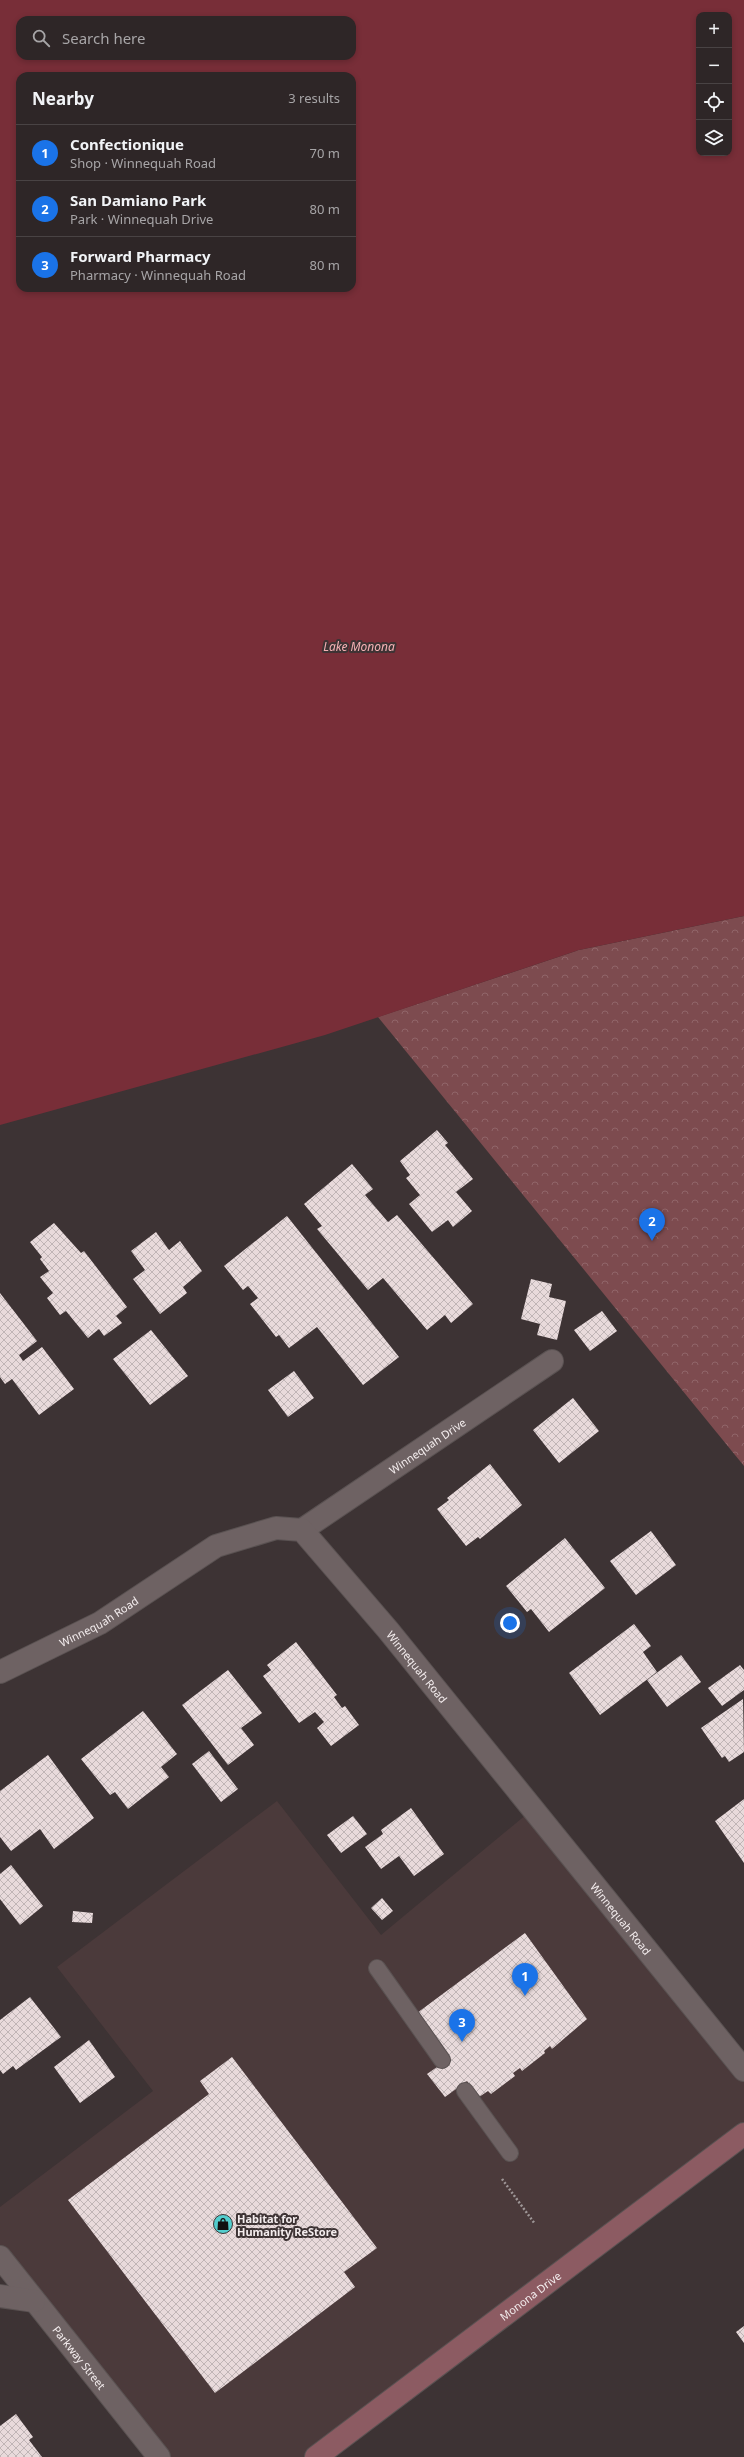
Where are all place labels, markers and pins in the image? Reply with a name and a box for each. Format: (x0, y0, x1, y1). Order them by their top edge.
pin: 2 (639, 1208, 665, 1241)
pin: 1 (512, 1963, 538, 1996)
pin: 3 (449, 2009, 475, 2042)
place label: Habitat for Humanity ReStore (237, 2211, 337, 2239)
shop icon: Habitat for Humanity ReStore (212, 2213, 234, 2235)

